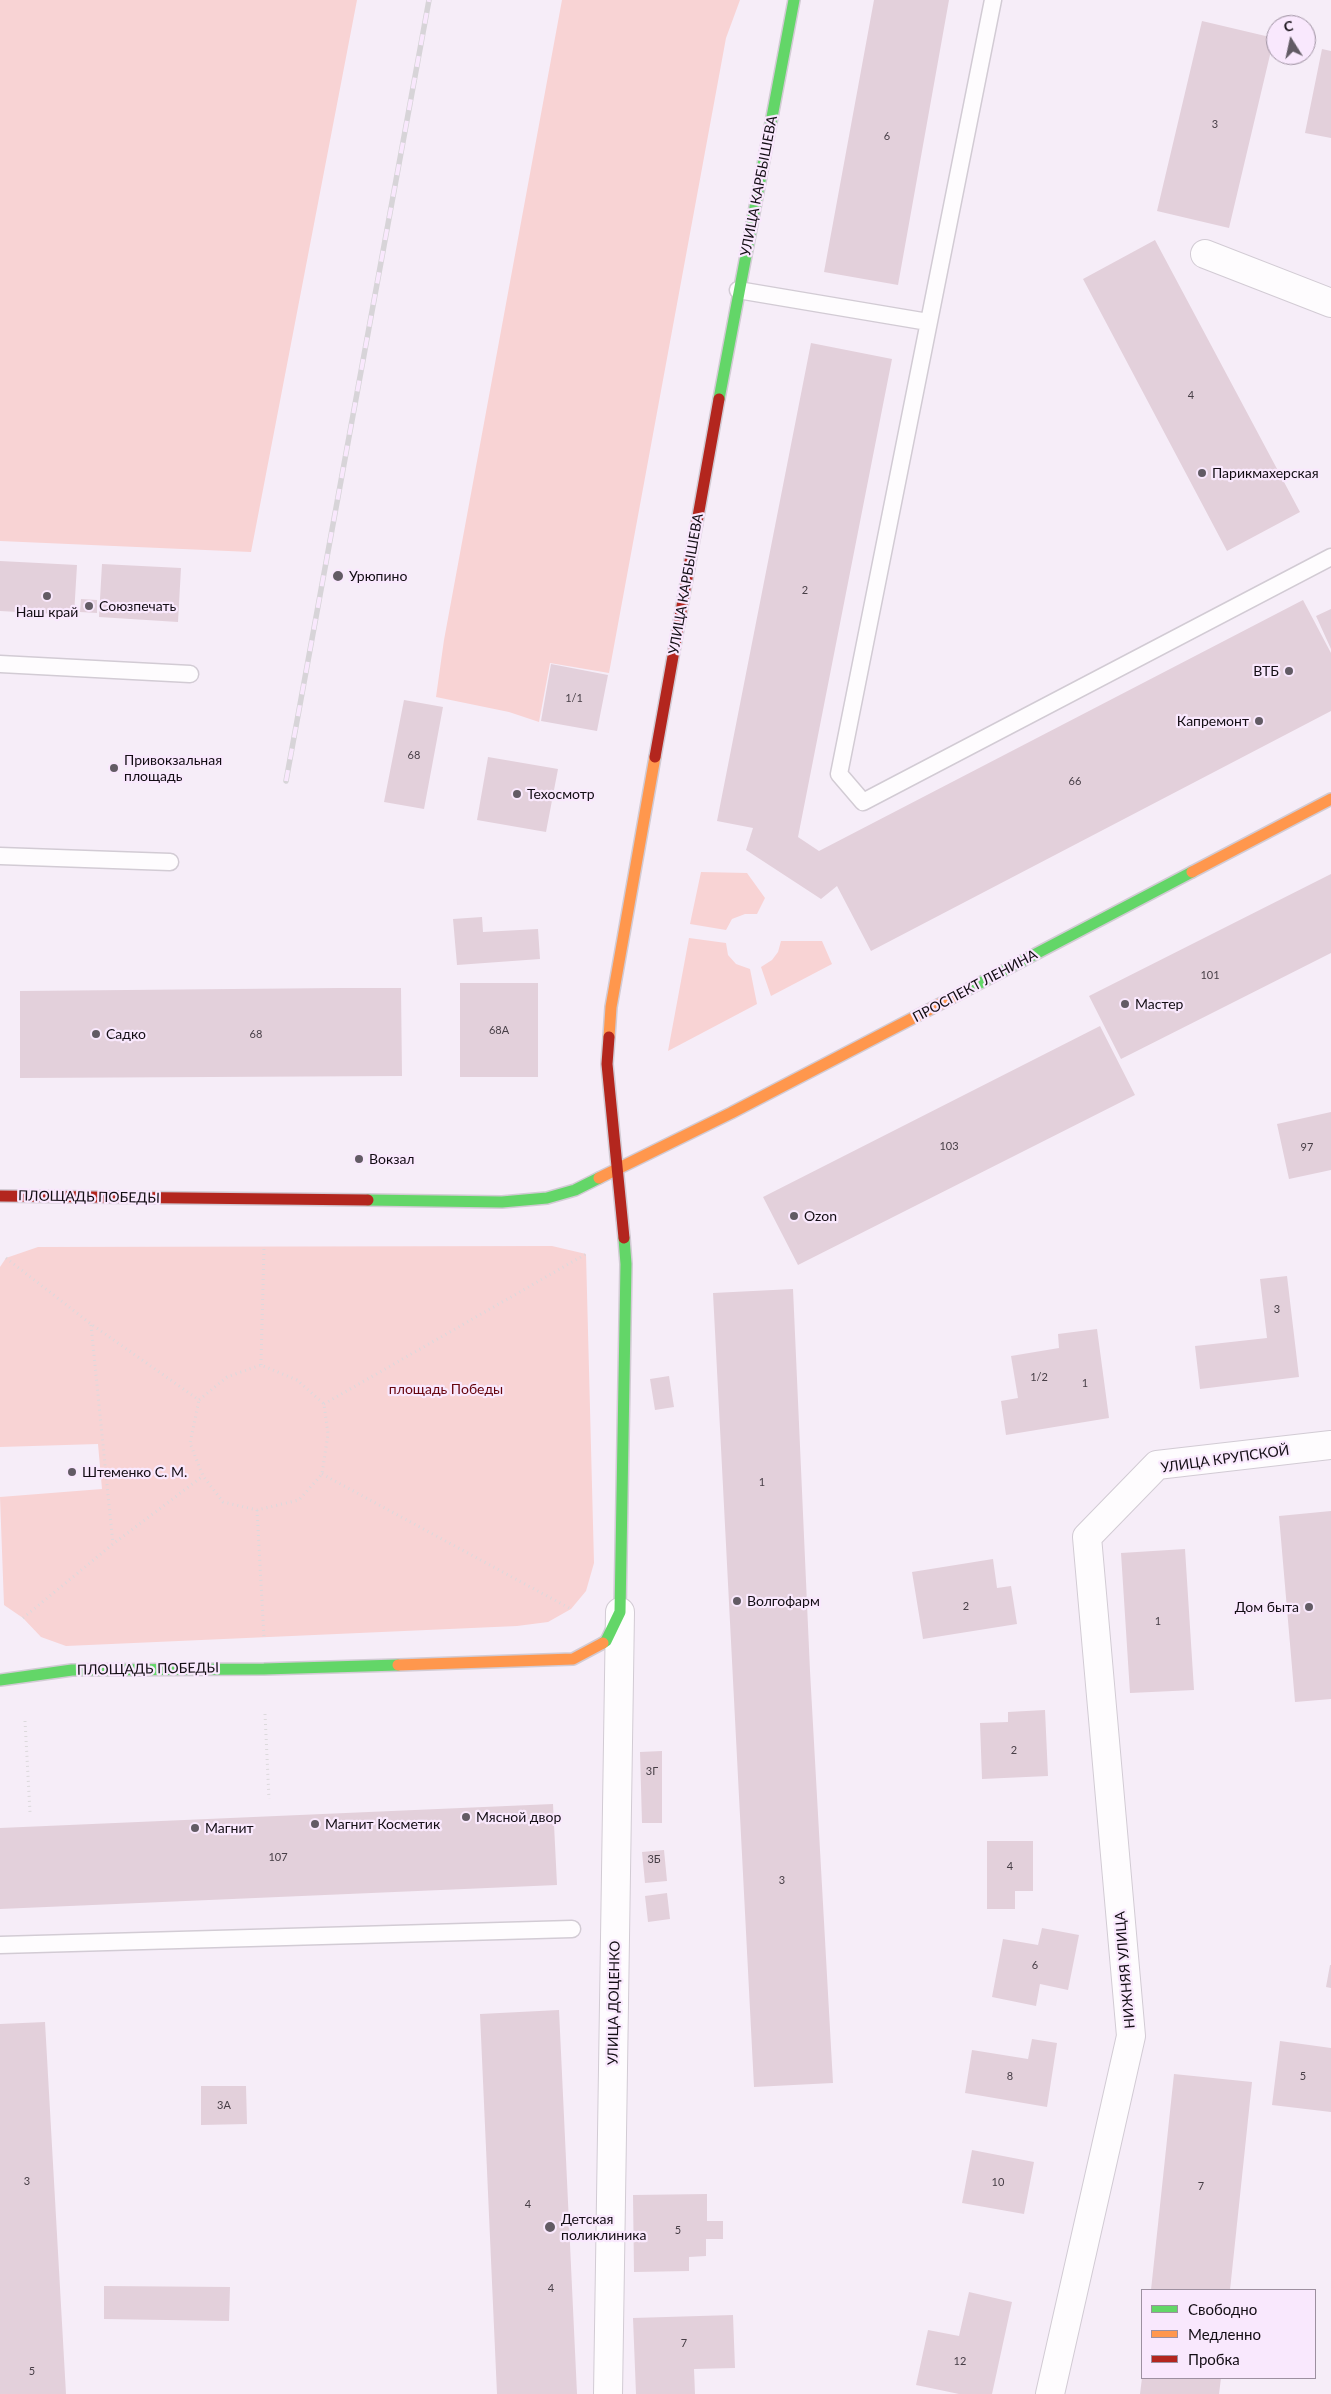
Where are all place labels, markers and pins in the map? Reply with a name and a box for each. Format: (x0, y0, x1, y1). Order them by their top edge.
place label: Парикмахерская (1212, 465, 1319, 481)
marker: Парикмахерская (1196, 467, 1208, 479)
place label: Урюпино (349, 568, 407, 584)
marker: Урюпино (331, 569, 345, 583)
marker: Наш край (41, 590, 53, 602)
place label: Союзпечать (99, 598, 176, 614)
marker: Союзпечать (83, 600, 95, 612)
place label: Наш край (16, 604, 78, 620)
place label: ВТБ (1253, 663, 1279, 679)
marker: ВТБ (1283, 665, 1295, 677)
place label: Капремонт (1177, 713, 1249, 729)
marker: Капремонт (1253, 715, 1265, 727)
place label: Привокзальная площадь (124, 752, 222, 784)
marker: Привокзальная площадь (108, 762, 120, 774)
place label: Техосмотр (527, 786, 595, 802)
marker: Техосмотр (511, 788, 523, 800)
place label: Мастер (1135, 996, 1183, 1012)
marker: Мастер (1119, 998, 1131, 1010)
place label: Садко (106, 1026, 146, 1042)
marker: Садко (90, 1028, 102, 1040)
place label: Вокзал (369, 1151, 415, 1167)
marker: Вокзал (353, 1153, 365, 1165)
place label: Ozon (804, 1208, 837, 1224)
marker: Ozon (788, 1210, 800, 1222)
place label: Штеменко С. М. (82, 1464, 187, 1480)
marker: Штеменко С. М. (66, 1466, 78, 1478)
place label: Волгофарм (747, 1593, 820, 1609)
marker: Волгофарм (731, 1595, 743, 1607)
place label: Дом быта (1235, 1599, 1299, 1615)
marker: Дом быта (1303, 1601, 1315, 1613)
place label: Мясной двор (476, 1809, 561, 1825)
marker: Мясной двор (460, 1811, 472, 1823)
place label: Магнит Косметик (325, 1816, 440, 1832)
marker: Магнит Косметик (309, 1818, 321, 1830)
place label: Магнит (205, 1820, 254, 1836)
marker: Магнит (189, 1822, 201, 1834)
place label: Детская поликлиника (561, 2211, 646, 2244)
marker: Детская поликлиника (543, 2220, 557, 2234)

